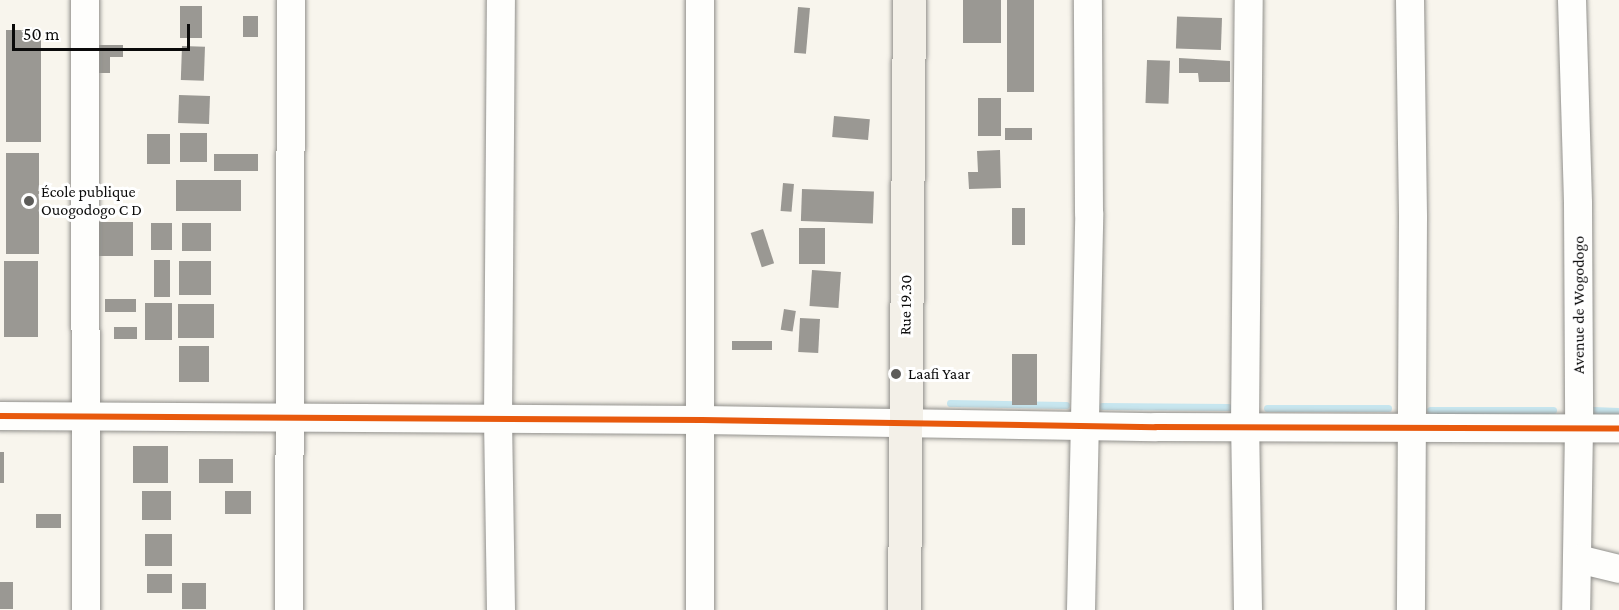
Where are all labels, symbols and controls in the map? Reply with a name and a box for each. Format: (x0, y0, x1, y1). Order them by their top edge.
scale bar (15, 12, 194, 50)
text: 50 m (23, 24, 60, 44)
place label: École publique Ouogodogo C D (41, 182, 142, 220)
marker: École publique Ouogodogo C D (22, 194, 36, 208)
street label: Avenue de Wogodogo (1569, 236, 1589, 374)
street label: Rue 19.30 (896, 275, 916, 335)
place label: Laafi Yaar (908, 364, 970, 384)
marker: Laafi Yaar (889, 367, 903, 381)

